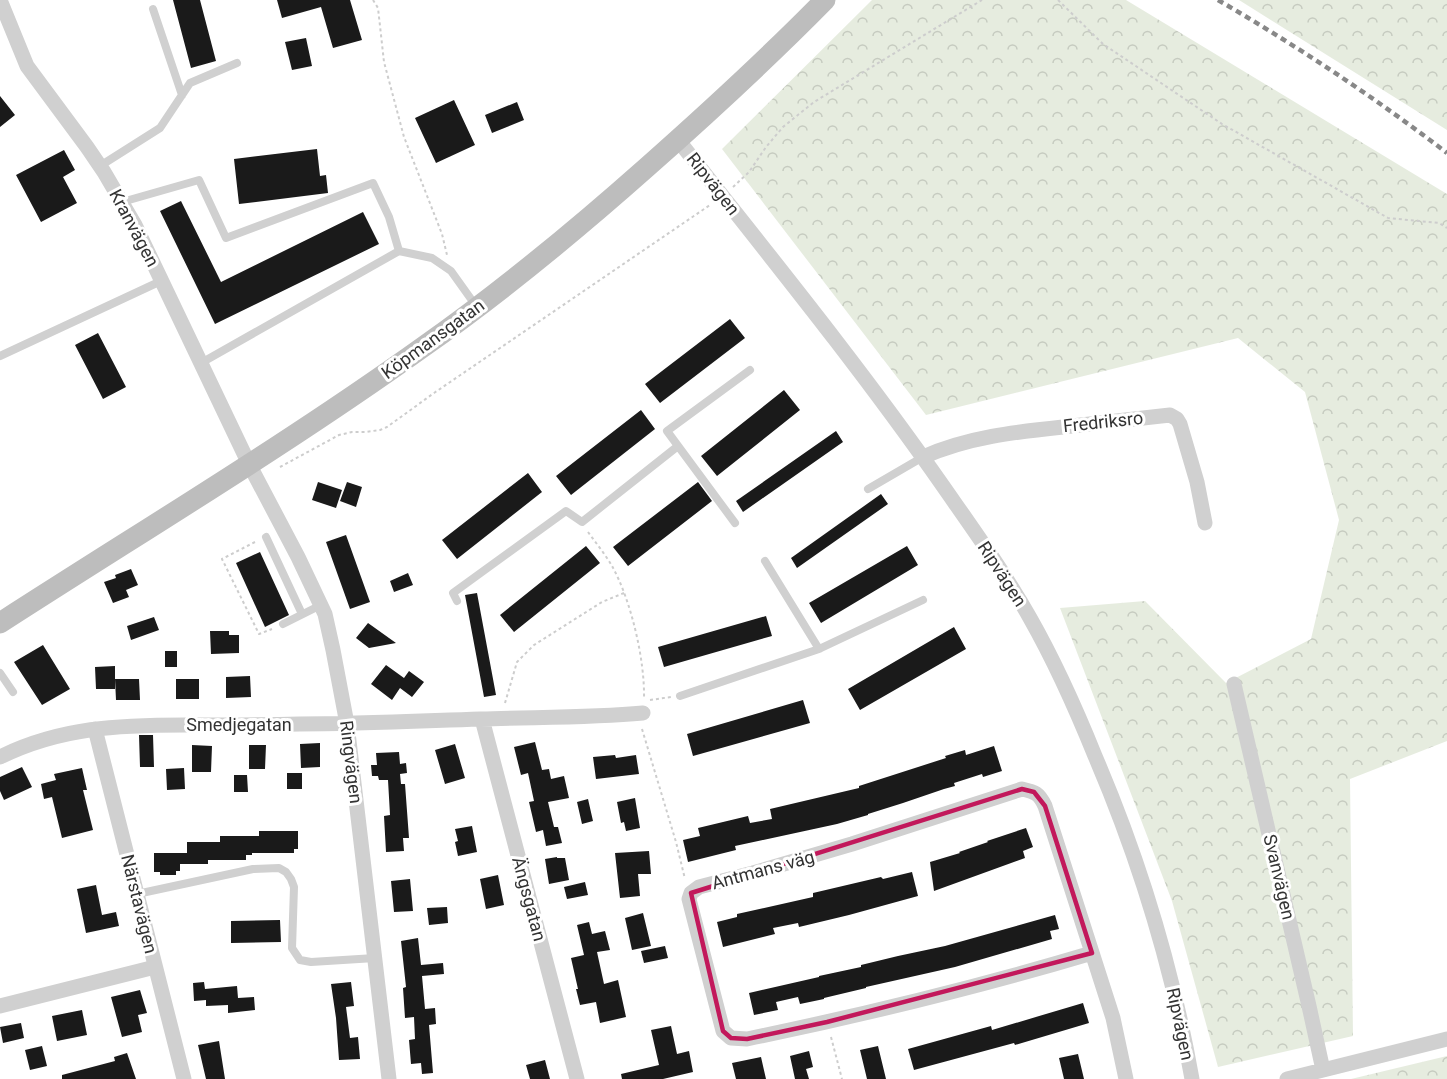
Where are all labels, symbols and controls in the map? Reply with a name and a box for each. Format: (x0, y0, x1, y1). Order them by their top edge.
street label: Ripvägen (683, 148, 744, 219)
street label: Kranvägen (105, 185, 164, 270)
street label: Köpmansgatan (377, 294, 488, 383)
street label: Fredriksro (1062, 407, 1144, 436)
street label: Ripvägen (974, 537, 1031, 610)
street label: Smedjegatan (186, 714, 292, 735)
street label: Ringvägen (336, 719, 367, 805)
street label: Svanvägen (1259, 832, 1300, 922)
street label: Antmans väg (709, 846, 816, 893)
street label: Närstavägen (117, 852, 162, 956)
street label: Ängsgatan (508, 854, 551, 943)
street label: Ripvägen (1163, 986, 1198, 1062)

